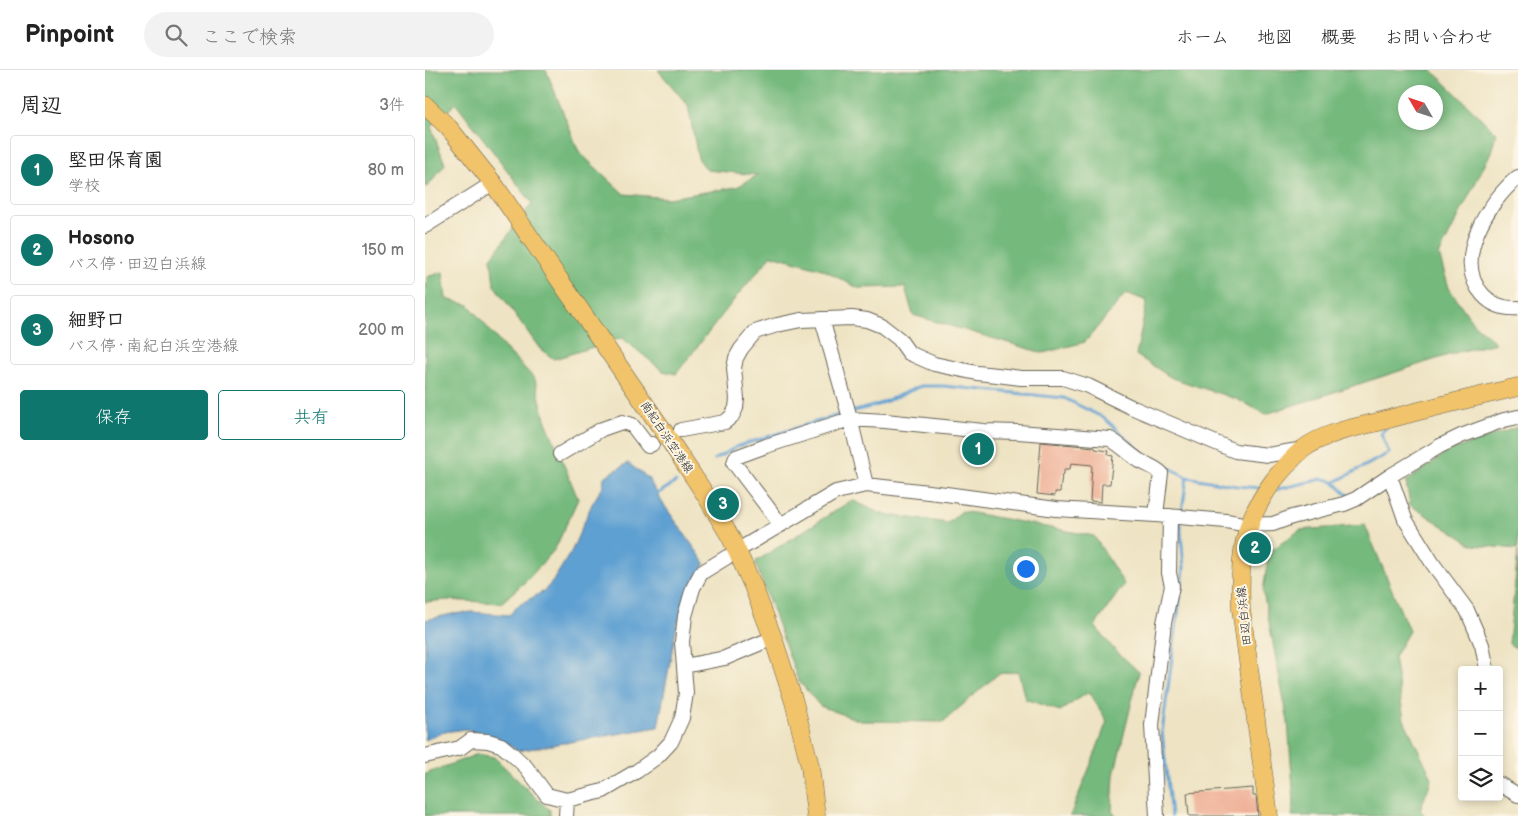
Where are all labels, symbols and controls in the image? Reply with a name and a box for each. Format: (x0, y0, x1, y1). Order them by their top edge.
search box (144, 12, 494, 57)
text: Pinpoint (25, 20, 114, 49)
icon: search (162, 21, 190, 49)
text: ここで検索 (202, 26, 297, 49)
text: ホーム (1176, 27, 1229, 48)
text: 地図 (1257, 27, 1293, 48)
text: 概要 (1321, 27, 1357, 48)
text: お問い合わせ (1385, 27, 1493, 48)
north arrow (1398, 85, 1443, 130)
text: 周辺 (20, 93, 62, 118)
text: 3件 (379, 96, 405, 115)
text: 堅田保育園 (68, 149, 163, 172)
text: 1 (34, 161, 40, 180)
text: 80 m (368, 161, 404, 180)
text: 学校 (68, 177, 100, 196)
text: Hosono (68, 227, 135, 250)
text: 2 (32, 241, 42, 260)
text: 150 m (362, 241, 404, 260)
text: バス停 · 田辺白浜線 (68, 255, 206, 274)
text: 細野口 (68, 309, 125, 332)
text: 3 (32, 321, 42, 340)
text: 200 m (358, 321, 404, 340)
text: バス停 · 南紀白浜空港線 (68, 337, 238, 356)
button: 保存 (20, 390, 208, 440)
button: 共有 (218, 390, 405, 440)
street label: 南紀白浜空港線 (637, 398, 696, 476)
pin: 1 (962, 430, 994, 468)
pin: 3 (707, 485, 739, 523)
pin: 2 (1239, 529, 1271, 567)
your location (1013, 556, 1039, 582)
street label: 田辺白浜線 (1234, 585, 1255, 647)
map controls (1458, 666, 1503, 801)
button: + (1458, 666, 1503, 711)
button: − (1458, 711, 1503, 756)
button: layers (1458, 756, 1503, 801)

